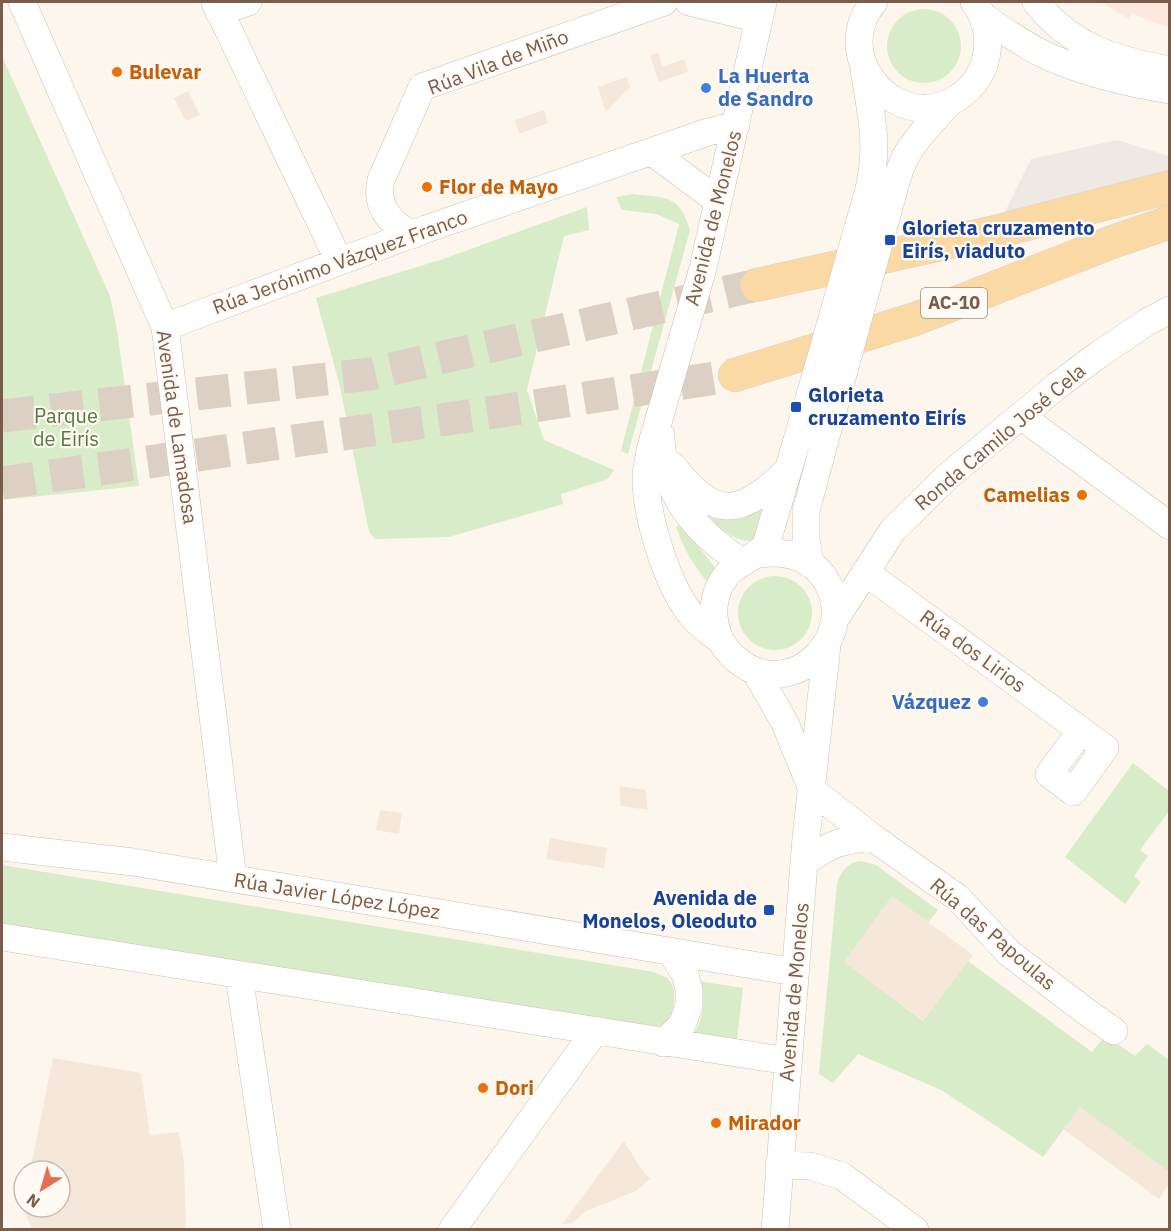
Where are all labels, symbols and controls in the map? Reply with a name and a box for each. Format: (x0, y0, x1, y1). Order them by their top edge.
street label: Rúa Vila de Miño (424, 22, 572, 101)
place label: Bulevar (129, 58, 201, 85)
place label: La Huerta de Sandro (718, 62, 813, 112)
marker: Bulevar (110, 65, 124, 79)
marker: La Huerta de Sandro (699, 81, 713, 95)
street label: Avenida de Monelos (678, 127, 747, 308)
place label: Flor de Mayo (439, 173, 558, 200)
marker: Flor de Mayo (420, 180, 434, 194)
street label: Rúa Jerónimo Vázquez Franco (209, 203, 471, 320)
place label: Glorieta cruzamento Eirís, viaduto (902, 214, 1095, 264)
marker: Glorieta cruzamento Eirís, viaduto (883, 233, 897, 247)
road number: AC-10 (921, 288, 987, 318)
street label: Avenida de Lamadosa (151, 328, 205, 526)
street label: Ronda Camilo José Cela (909, 357, 1091, 516)
place label: Glorieta cruzamento Eirís (808, 381, 966, 431)
marker: Glorieta cruzamento Eirís (789, 400, 803, 414)
park label: Parque de Eirís (33, 402, 99, 452)
place label: Camelias (983, 481, 1070, 508)
marker: Camelias (1075, 488, 1089, 502)
street label: Rúa dos Lirios (915, 603, 1032, 698)
place label: Vázquez (892, 688, 971, 715)
marker: Vázquez (976, 695, 990, 709)
street label: Rúa Javier López López (232, 866, 442, 925)
street label: Rúa das Papoulas (925, 871, 1062, 996)
place label: Avenida de Monelos, Oleoduto (582, 884, 757, 934)
street label: Avenida de Monelos (772, 901, 815, 1083)
marker: Avenida de Monelos, Oleoduto (762, 903, 776, 917)
place label: Dori (495, 1074, 534, 1101)
marker: Dori (476, 1081, 490, 1095)
place label: Mirador (728, 1109, 801, 1136)
marker: Mirador (709, 1116, 723, 1130)
north arrow (12, 1159, 72, 1219)
text: N (22, 1190, 44, 1212)

